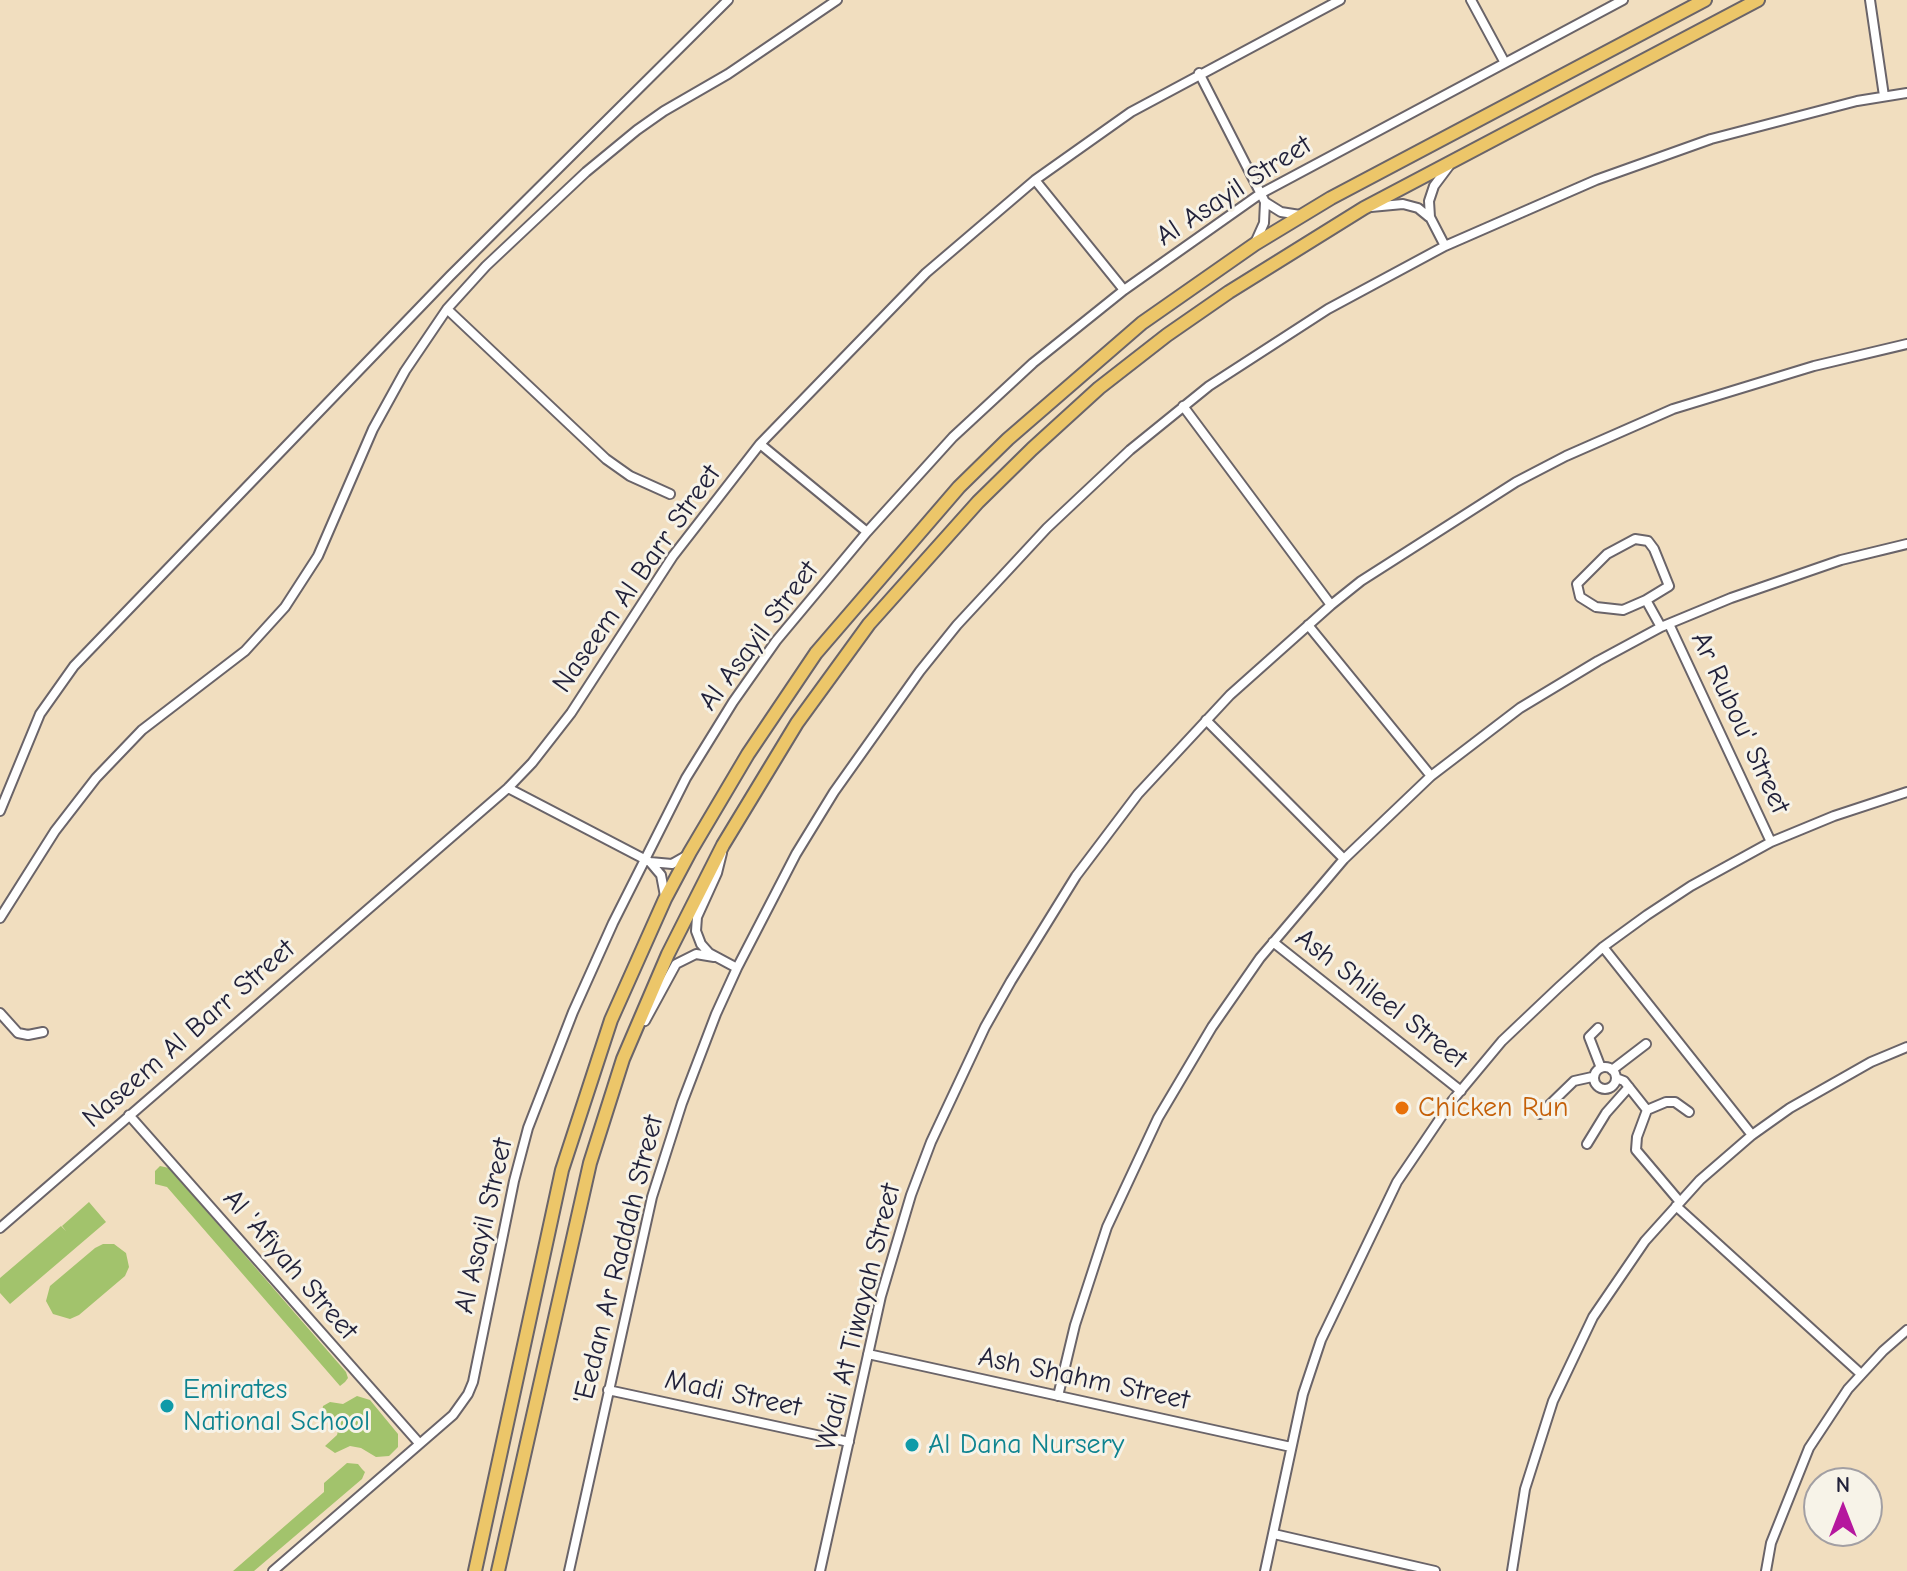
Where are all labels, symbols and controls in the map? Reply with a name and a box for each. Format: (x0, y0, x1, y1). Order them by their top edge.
street label: Al Asayil Street (1150, 128, 1318, 254)
street label: Naseem Al Barr Street (546, 459, 728, 699)
street label: Al Asayil Street (692, 555, 826, 717)
street label: Ar Rubou' Street (1683, 627, 1797, 819)
street label: Ash Shileel Street (1288, 921, 1474, 1077)
street label: Naseem Al Barr Street (76, 933, 302, 1135)
place label: Chicken Run (1418, 1091, 1568, 1125)
marker: Chicken Run (1393, 1099, 1411, 1117)
street label: 'Eedan Ar Raddah Street (567, 1112, 671, 1408)
street label: Al Asayil Street (448, 1135, 520, 1317)
street label: Wadi At Tiwayah Street (810, 1180, 908, 1454)
street label: Al 'Afiyah Street (215, 1183, 365, 1347)
street label: Ash Shahm Street (975, 1340, 1193, 1418)
street label: Madi Street (662, 1363, 804, 1425)
place label: Emirates National School (183, 1373, 370, 1439)
marker: Emirates National School (158, 1397, 176, 1415)
place label: Al Dana Nursery (928, 1428, 1124, 1462)
marker: Al Dana Nursery (903, 1436, 921, 1454)
north arrow (1803, 1467, 1883, 1547)
text: N (1836, 1472, 1850, 1498)

